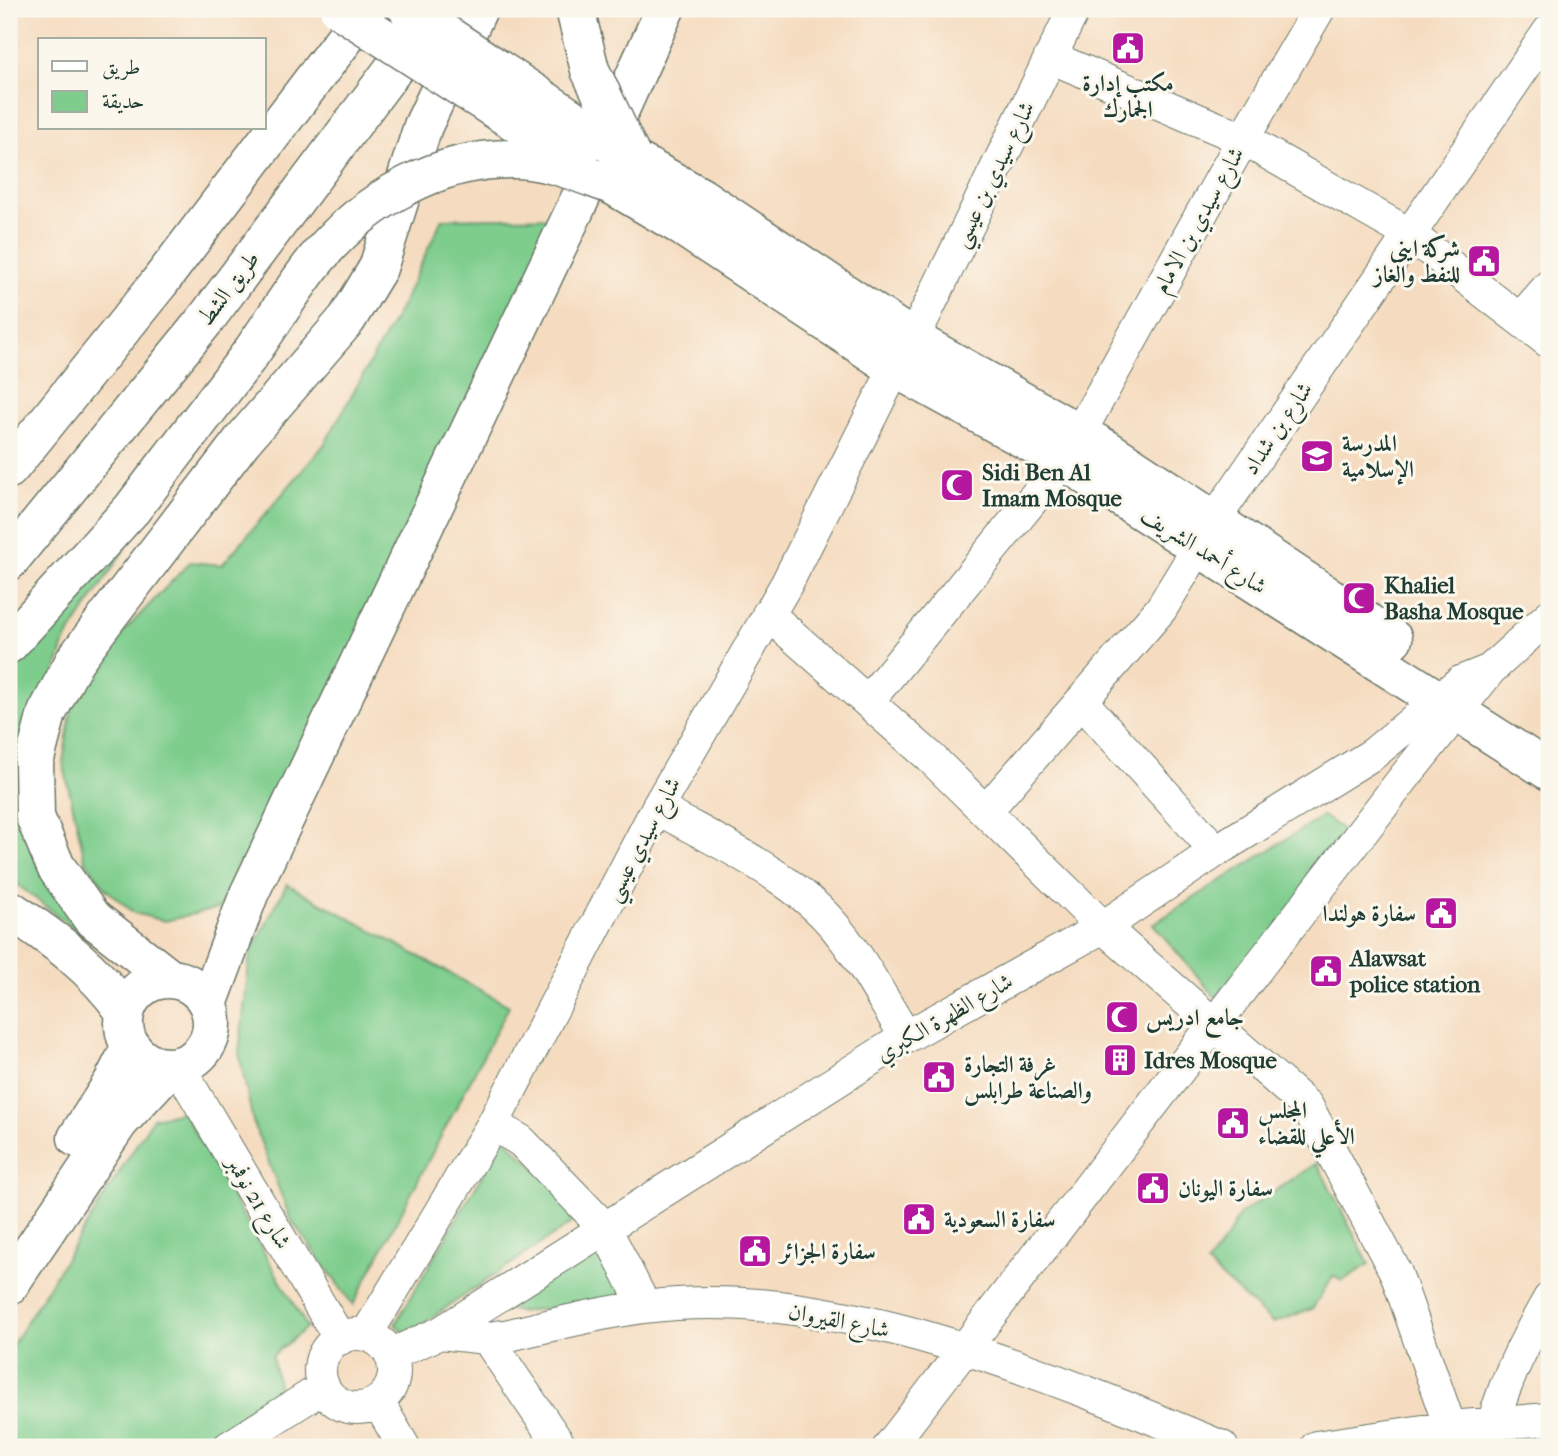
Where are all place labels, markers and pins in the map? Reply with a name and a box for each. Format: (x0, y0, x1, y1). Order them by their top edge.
public building icon: مكتب إدارة الجمارك (1109, 29, 1147, 67)
place label: مكتب إدارة الجمارك (1082, 70, 1174, 123)
place label: شركة ايني للنفط والغاز (1371, 234, 1460, 288)
public building icon: شركة ايني للنفط والغاز (1465, 242, 1503, 280)
place label: المدرسة الإسلامية (1342, 430, 1414, 485)
school or university icon: المدرسة الإسلامية (1298, 437, 1336, 475)
place label: Sidi Ben Al Imam Mosque (982, 459, 1123, 512)
mosque icon: Sidi Ben Al Imam Mosque (938, 466, 976, 504)
place label: Khaliel Basha Mosque (1384, 572, 1524, 625)
mosque icon: Khaliel Basha Mosque (1340, 579, 1378, 617)
public building icon: سفارة هولندا (1422, 894, 1460, 932)
place label: سفارة هولندا (1323, 900, 1416, 928)
place label: Alawsat police station (1348, 945, 1481, 998)
public building icon: Alawsat police station (1307, 952, 1345, 990)
mosque icon: جامع ادريس (1103, 998, 1141, 1036)
place label: جامع ادريس (1146, 1004, 1244, 1039)
building icon: Idres Mosque (1101, 1041, 1139, 1079)
place label: Idres Mosque (1144, 1047, 1277, 1074)
place label: غرفة التجارة والصناعة طرابلس (964, 1051, 1092, 1106)
public building icon: غرفة التجارة والصناعة طرابلس (920, 1058, 958, 1096)
place label: المجلس الأعلي للقضاء (1258, 1097, 1355, 1159)
public building icon: المجلس الأعلي للقضاء (1214, 1104, 1252, 1142)
public building icon: سفارة اليونان (1134, 1169, 1172, 1207)
place label: سفارة اليونان (1178, 1175, 1273, 1203)
public building icon: سفارة السعودية (900, 1200, 938, 1238)
place label: سفارة السعودية (944, 1206, 1056, 1234)
public building icon: سفارة الجزائر (736, 1232, 774, 1270)
place label: سفارة الجزائر (777, 1238, 876, 1266)

